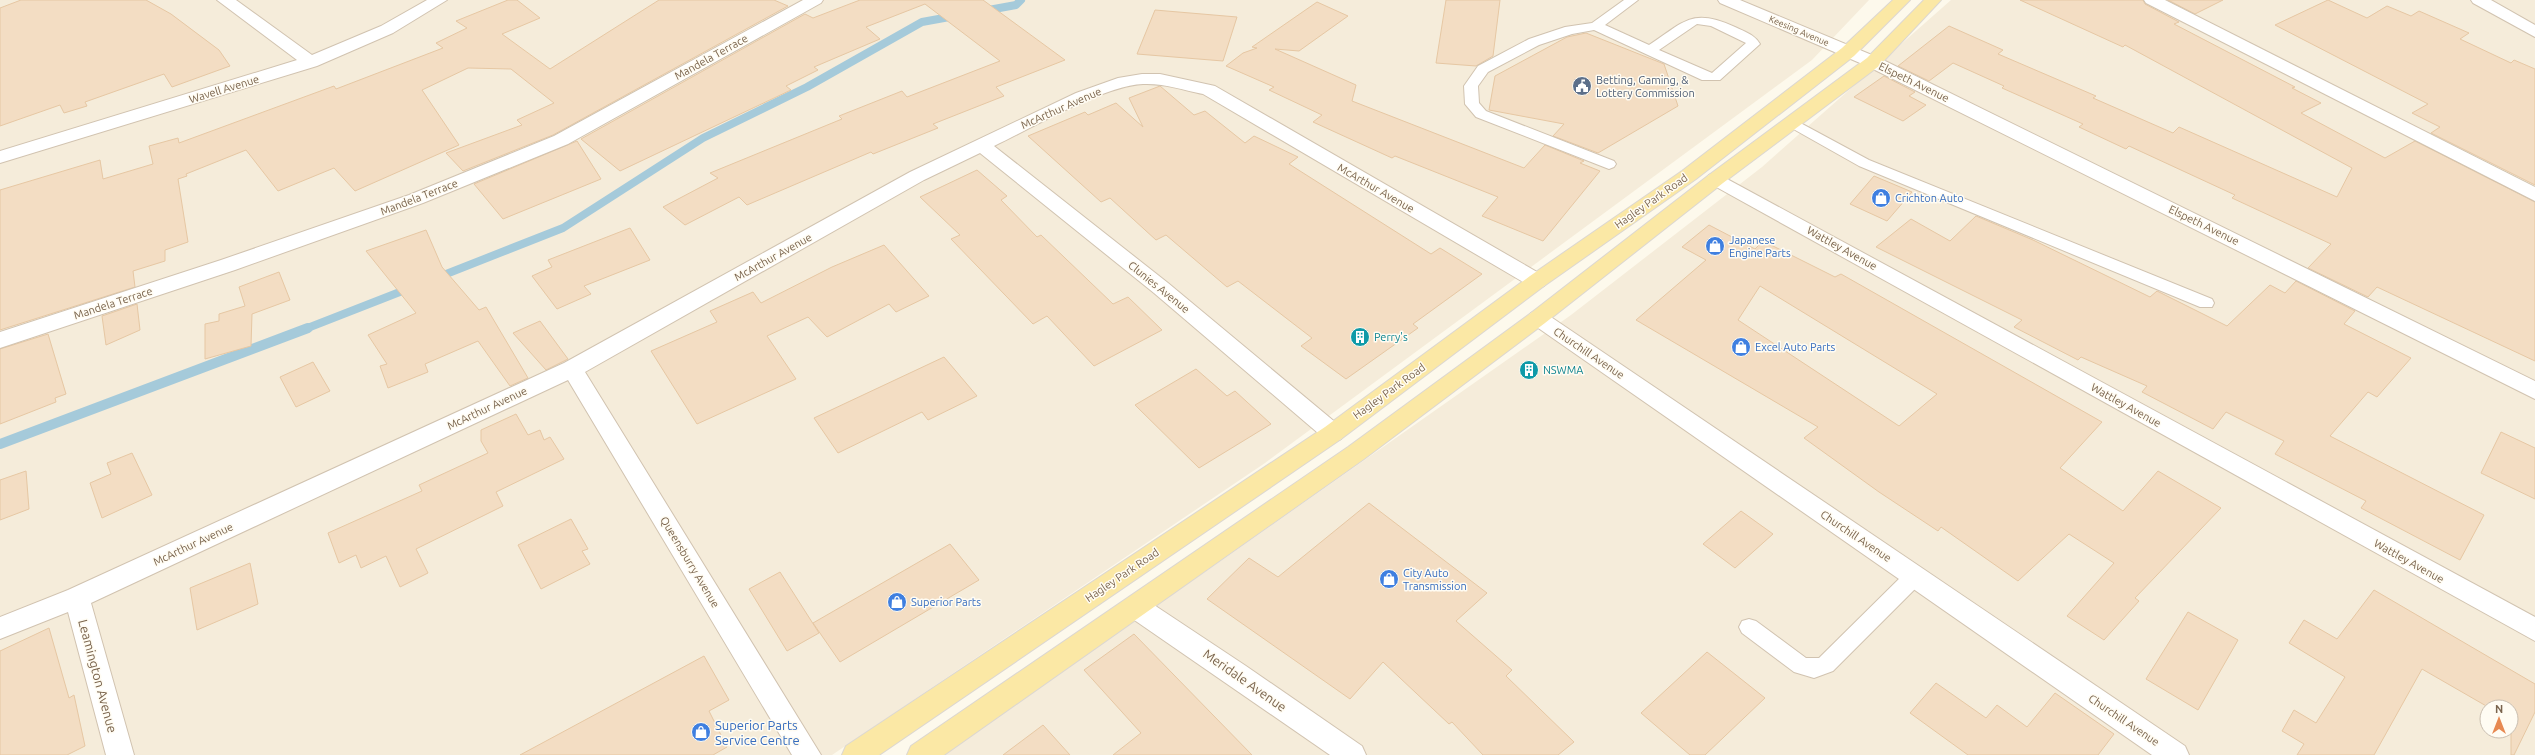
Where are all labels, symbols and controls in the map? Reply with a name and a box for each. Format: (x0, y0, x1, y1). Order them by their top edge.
street label: Keesing Avenue (1768, 14, 1830, 48)
street label: Mandela Terrace (672, 32, 750, 82)
street label: Elspeth Avenue (1877, 60, 1951, 104)
street label: Wavell Avenue (188, 73, 260, 105)
place label: Betting, Gaming, & Lottery Commission (1596, 74, 1695, 99)
public building icon: Betting, Gaming, & Lottery Commission (1571, 75, 1593, 97)
street label: McArthur Avenue (1019, 85, 1103, 131)
street label: McArthur Avenue (1335, 161, 1417, 215)
street label: Hagley Park Road (1612, 171, 1690, 231)
street label: Mandela Terrace (379, 177, 459, 217)
shop icon: Crichton Auto (1870, 187, 1892, 209)
place label: Crichton Auto (1895, 192, 1964, 204)
street label: Elspeth Avenue (2167, 203, 2241, 247)
street label: Wattley Avenue (1805, 224, 1879, 272)
street label: McArthur Avenue (732, 231, 814, 283)
place label: Japanese Engine Parts (1729, 234, 1791, 259)
shop icon: Japanese Engine Parts (1704, 235, 1726, 257)
street label: Clunies Avenue (1126, 259, 1192, 315)
street label: Mandela Terrace (72, 285, 154, 321)
street label: Churchill Avenue (1551, 325, 1627, 381)
building icon: Perry's (1349, 326, 1371, 348)
place label: Perry's (1374, 331, 1408, 343)
shop icon: Excel Auto Parts (1730, 336, 1752, 358)
place label: Excel Auto Parts (1755, 341, 1836, 353)
building icon: NSWMA (1518, 359, 1540, 381)
street label: Hagley Park Road (1351, 361, 1427, 421)
place label: NSWMA (1543, 364, 1584, 376)
street label: Wattley Avenue (2089, 381, 2163, 429)
street label: McArthur Avenue (445, 384, 529, 432)
street label: Churchill Avenue (1818, 508, 1894, 564)
street label: Queensburry Avenue (658, 514, 722, 610)
street label: McArthur Avenue (151, 520, 235, 568)
street label: Wattley Avenue (2372, 537, 2446, 585)
street label: Hagley Park Road (1083, 546, 1161, 604)
place label: City Auto Transmission (1403, 567, 1467, 592)
shop icon: City Auto Transmission (1378, 568, 1400, 590)
shop icon: Superior Parts (886, 591, 908, 613)
place label: Superior Parts (911, 596, 981, 608)
street label: Leamington Avenue (76, 618, 120, 734)
street label: Meridale Avenue (1201, 646, 1289, 714)
street label: Churchill Avenue (2086, 692, 2162, 748)
north arrow (2479, 699, 2519, 739)
text: N (2495, 703, 2503, 715)
place label: Superior Parts Service Centre (715, 718, 800, 747)
shop icon: Superior Parts Service Centre (690, 721, 712, 743)

